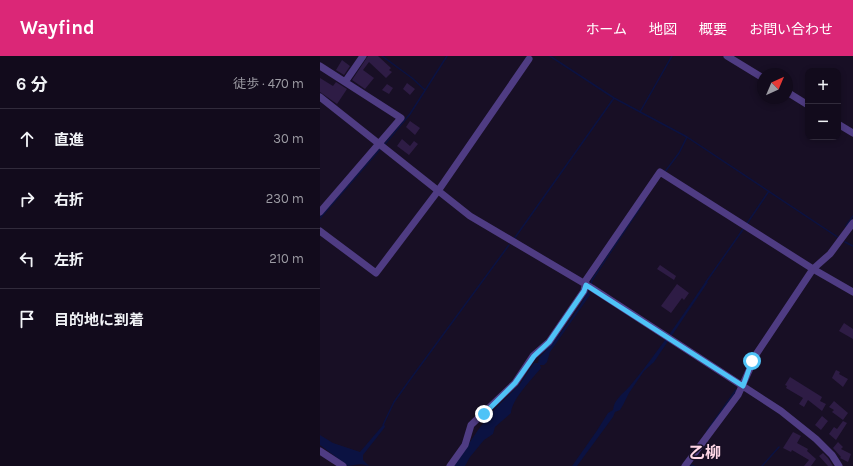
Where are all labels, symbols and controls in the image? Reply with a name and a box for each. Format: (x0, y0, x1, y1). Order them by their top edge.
text: Wayfind (20, 17, 95, 39)
text: ホーム (585, 21, 627, 38)
text: 地図 (649, 21, 677, 38)
text: 概要 (699, 21, 727, 38)
text: お問い合わせ (749, 21, 833, 38)
north arrow (757, 68, 793, 104)
map controls (805, 68, 841, 140)
button: + (805, 68, 841, 104)
text: 6 分 (16, 74, 48, 94)
text: 徒歩 · 470 m (233, 76, 304, 91)
button: − (805, 104, 841, 140)
icon: ahead (16, 128, 38, 150)
text: 直進 (54, 131, 84, 149)
text: 30 m (273, 131, 304, 146)
icon: right (16, 188, 38, 210)
text: 右折 (54, 191, 84, 209)
text: 230 m (266, 191, 304, 206)
icon: left (16, 248, 38, 270)
text: 左折 (54, 251, 84, 269)
text: 210 m (269, 251, 304, 266)
icon: arrive (16, 308, 38, 330)
text: 目的地に到着 (54, 311, 144, 329)
route start (743, 352, 761, 370)
route end (475, 405, 493, 423)
district label: 乙柳 (689, 443, 721, 462)

